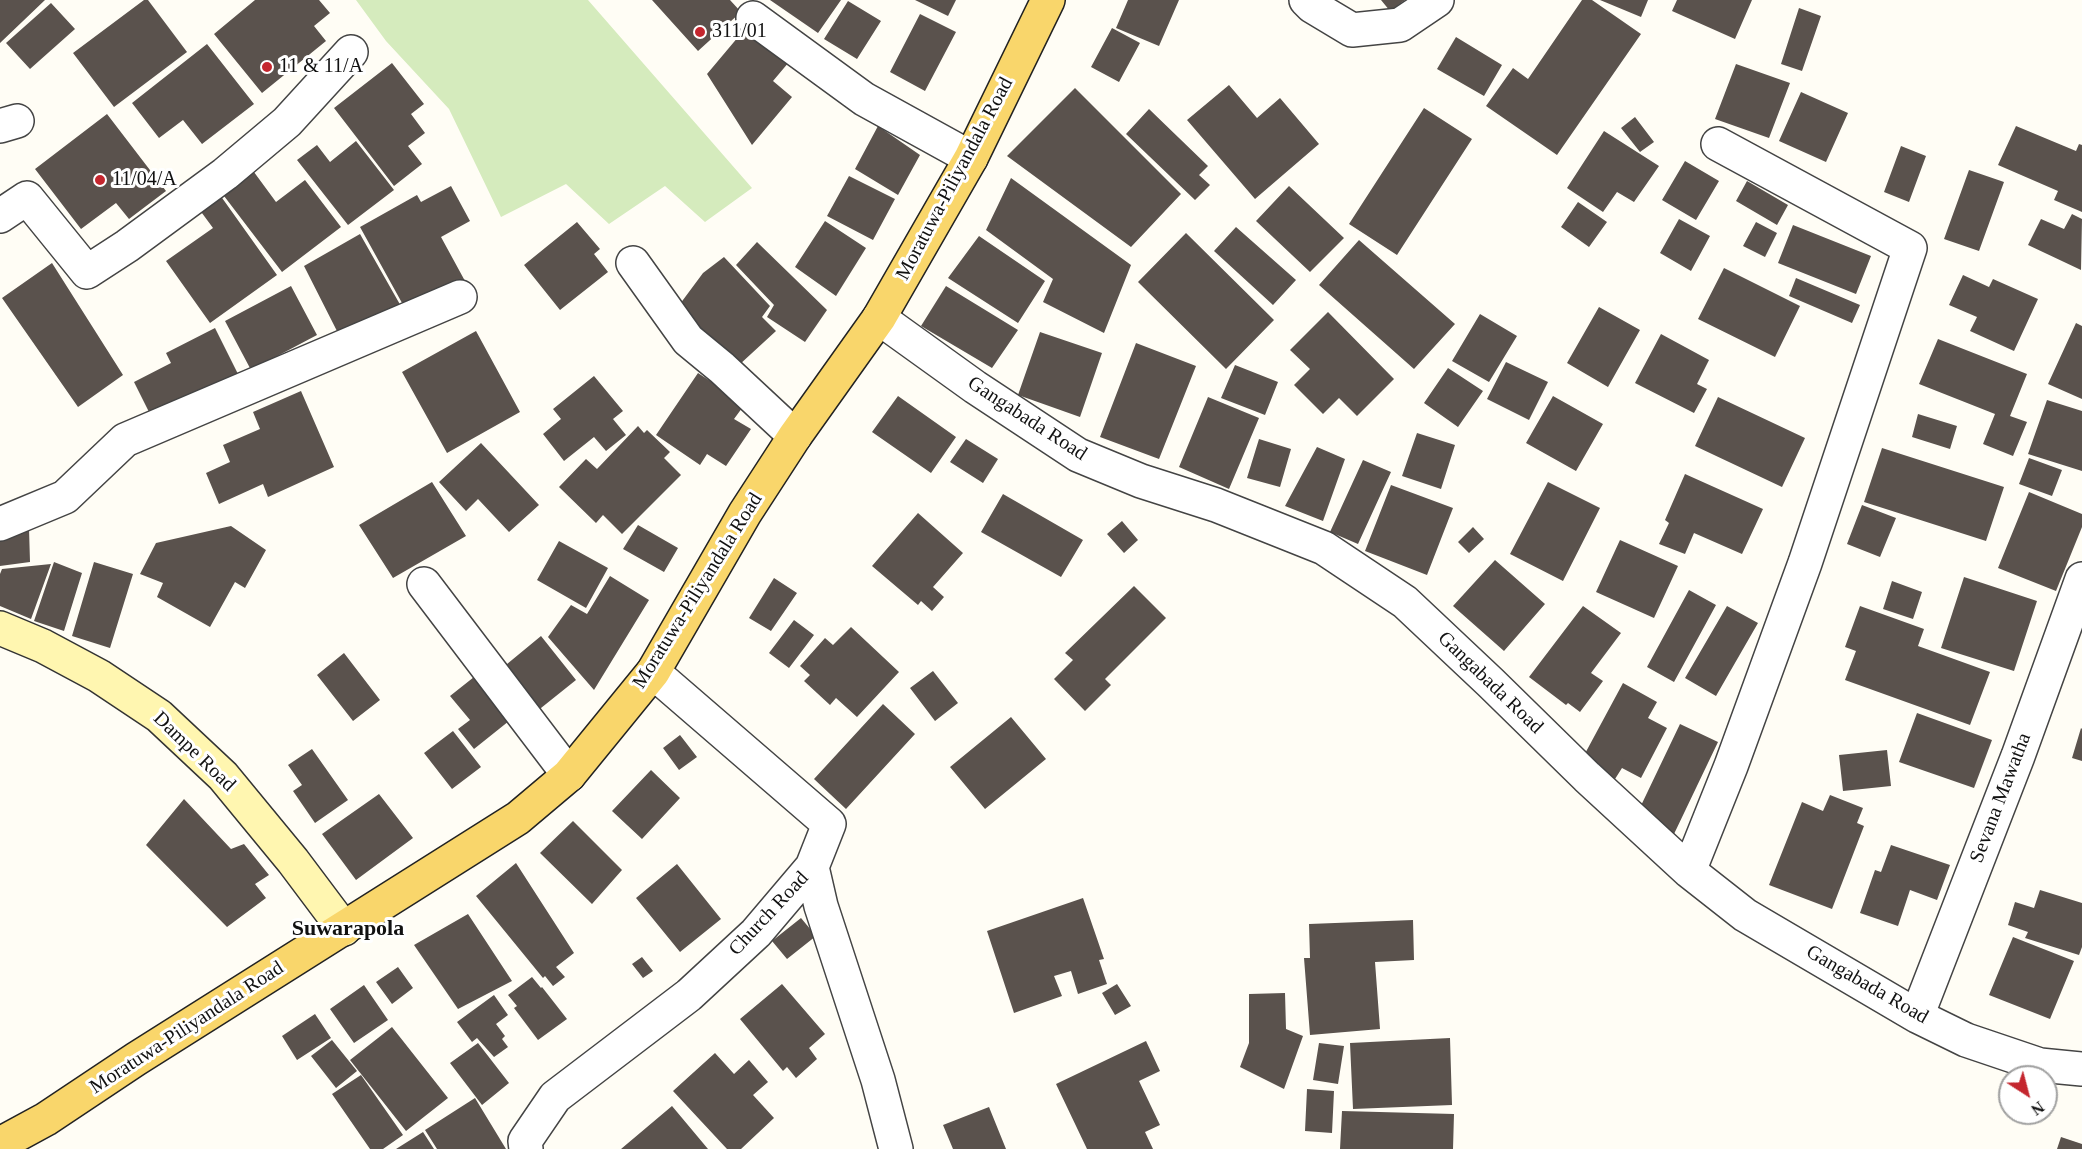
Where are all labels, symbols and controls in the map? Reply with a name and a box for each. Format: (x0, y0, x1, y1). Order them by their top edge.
place label: 311/01 (712, 20, 767, 44)
marker: 311/01 (693, 25, 707, 39)
place label: 11 & 11/A (279, 55, 363, 79)
marker: 11 & 11/A (260, 60, 274, 74)
street label: Moratuwa-Piliyandala Road (891, 74, 1019, 284)
place label: 11/04/A (112, 168, 177, 192)
marker: 11/04/A (93, 173, 107, 187)
street label: Gangabada Road (963, 372, 1091, 466)
street label: Moratuwa-Piliyandala Road (628, 489, 768, 693)
street label: Gangabada Road (1432, 627, 1548, 739)
street label: Dampe Road (148, 707, 240, 797)
street label: Sevana Mawatha (1965, 730, 2037, 866)
street label: Church Road (724, 867, 814, 961)
district label: Suwarapola (292, 916, 404, 942)
street label: Gangabada Road (1802, 940, 1932, 1030)
street label: Moratuwa-Piliyandala Road (86, 956, 288, 1100)
north arrow (1998, 1065, 2058, 1125)
text: N (2028, 1098, 2047, 1119)

